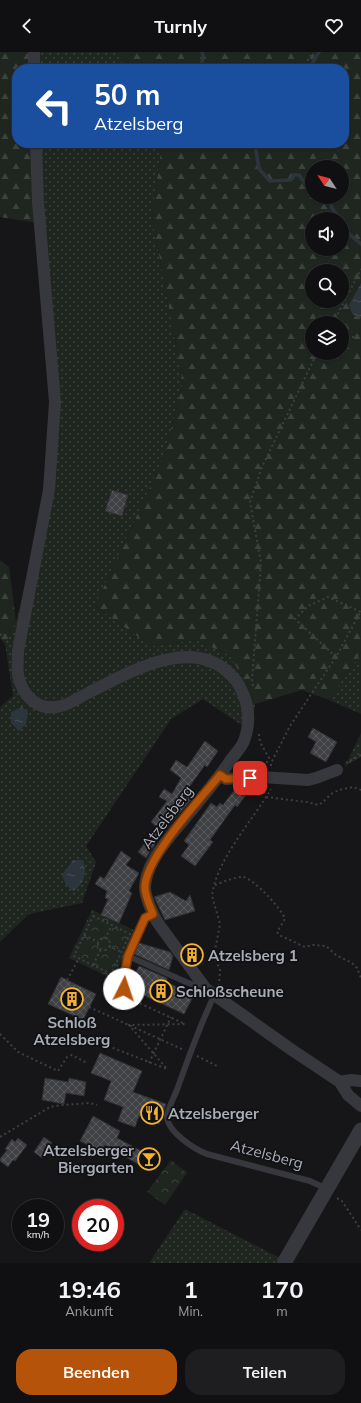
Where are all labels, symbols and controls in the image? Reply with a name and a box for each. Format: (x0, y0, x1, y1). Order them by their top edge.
icon: back (16, 15, 38, 37)
text: Turnly (154, 15, 207, 38)
icon: heart (323, 15, 345, 37)
text: 50 m (94, 77, 160, 112)
icon: left (28, 80, 80, 132)
text: Atzelsberg (94, 112, 183, 135)
north arrow (305, 160, 349, 204)
map controls (305, 160, 349, 360)
button: sound (305, 212, 349, 256)
button: search (305, 264, 349, 308)
button: layers (305, 316, 349, 360)
pin (233, 761, 267, 795)
icon: arrive (239, 767, 261, 789)
street label: Atzelsberg (137, 782, 197, 852)
building icon: Atzelsberg 1 (179, 942, 205, 968)
place label: Atzelsberg 1 (208, 946, 298, 965)
position arrow (103, 968, 145, 1010)
building icon: Schloßscheune (148, 978, 174, 1004)
place label: Schloßscheune (176, 982, 284, 1001)
building icon: Schloß Atzelsberg (59, 986, 85, 1012)
place label: Schloß Atzelsberg (34, 1013, 110, 1049)
restaurant icon: Atzelsberger (139, 1100, 165, 1126)
place label: Atzelsberger (168, 1104, 259, 1123)
street label: Atzelsberg (229, 1135, 305, 1173)
place label: Atzelsberger Biergarten (43, 1141, 134, 1177)
bar icon: Atzelsberger Biergarten (136, 1146, 162, 1172)
speed limit sign: 20 (72, 1199, 124, 1251)
text: 19 (26, 1207, 50, 1232)
text: km/h (27, 1228, 49, 1241)
text: 19:46 (57, 1274, 121, 1304)
text: 1 (183, 1274, 198, 1304)
text: 170 (260, 1274, 304, 1304)
text: Ankunft (65, 1303, 113, 1319)
text: Min. (178, 1303, 203, 1319)
text: m (276, 1303, 288, 1319)
button: Beenden (16, 1349, 177, 1395)
button: Teilen (185, 1349, 345, 1395)

